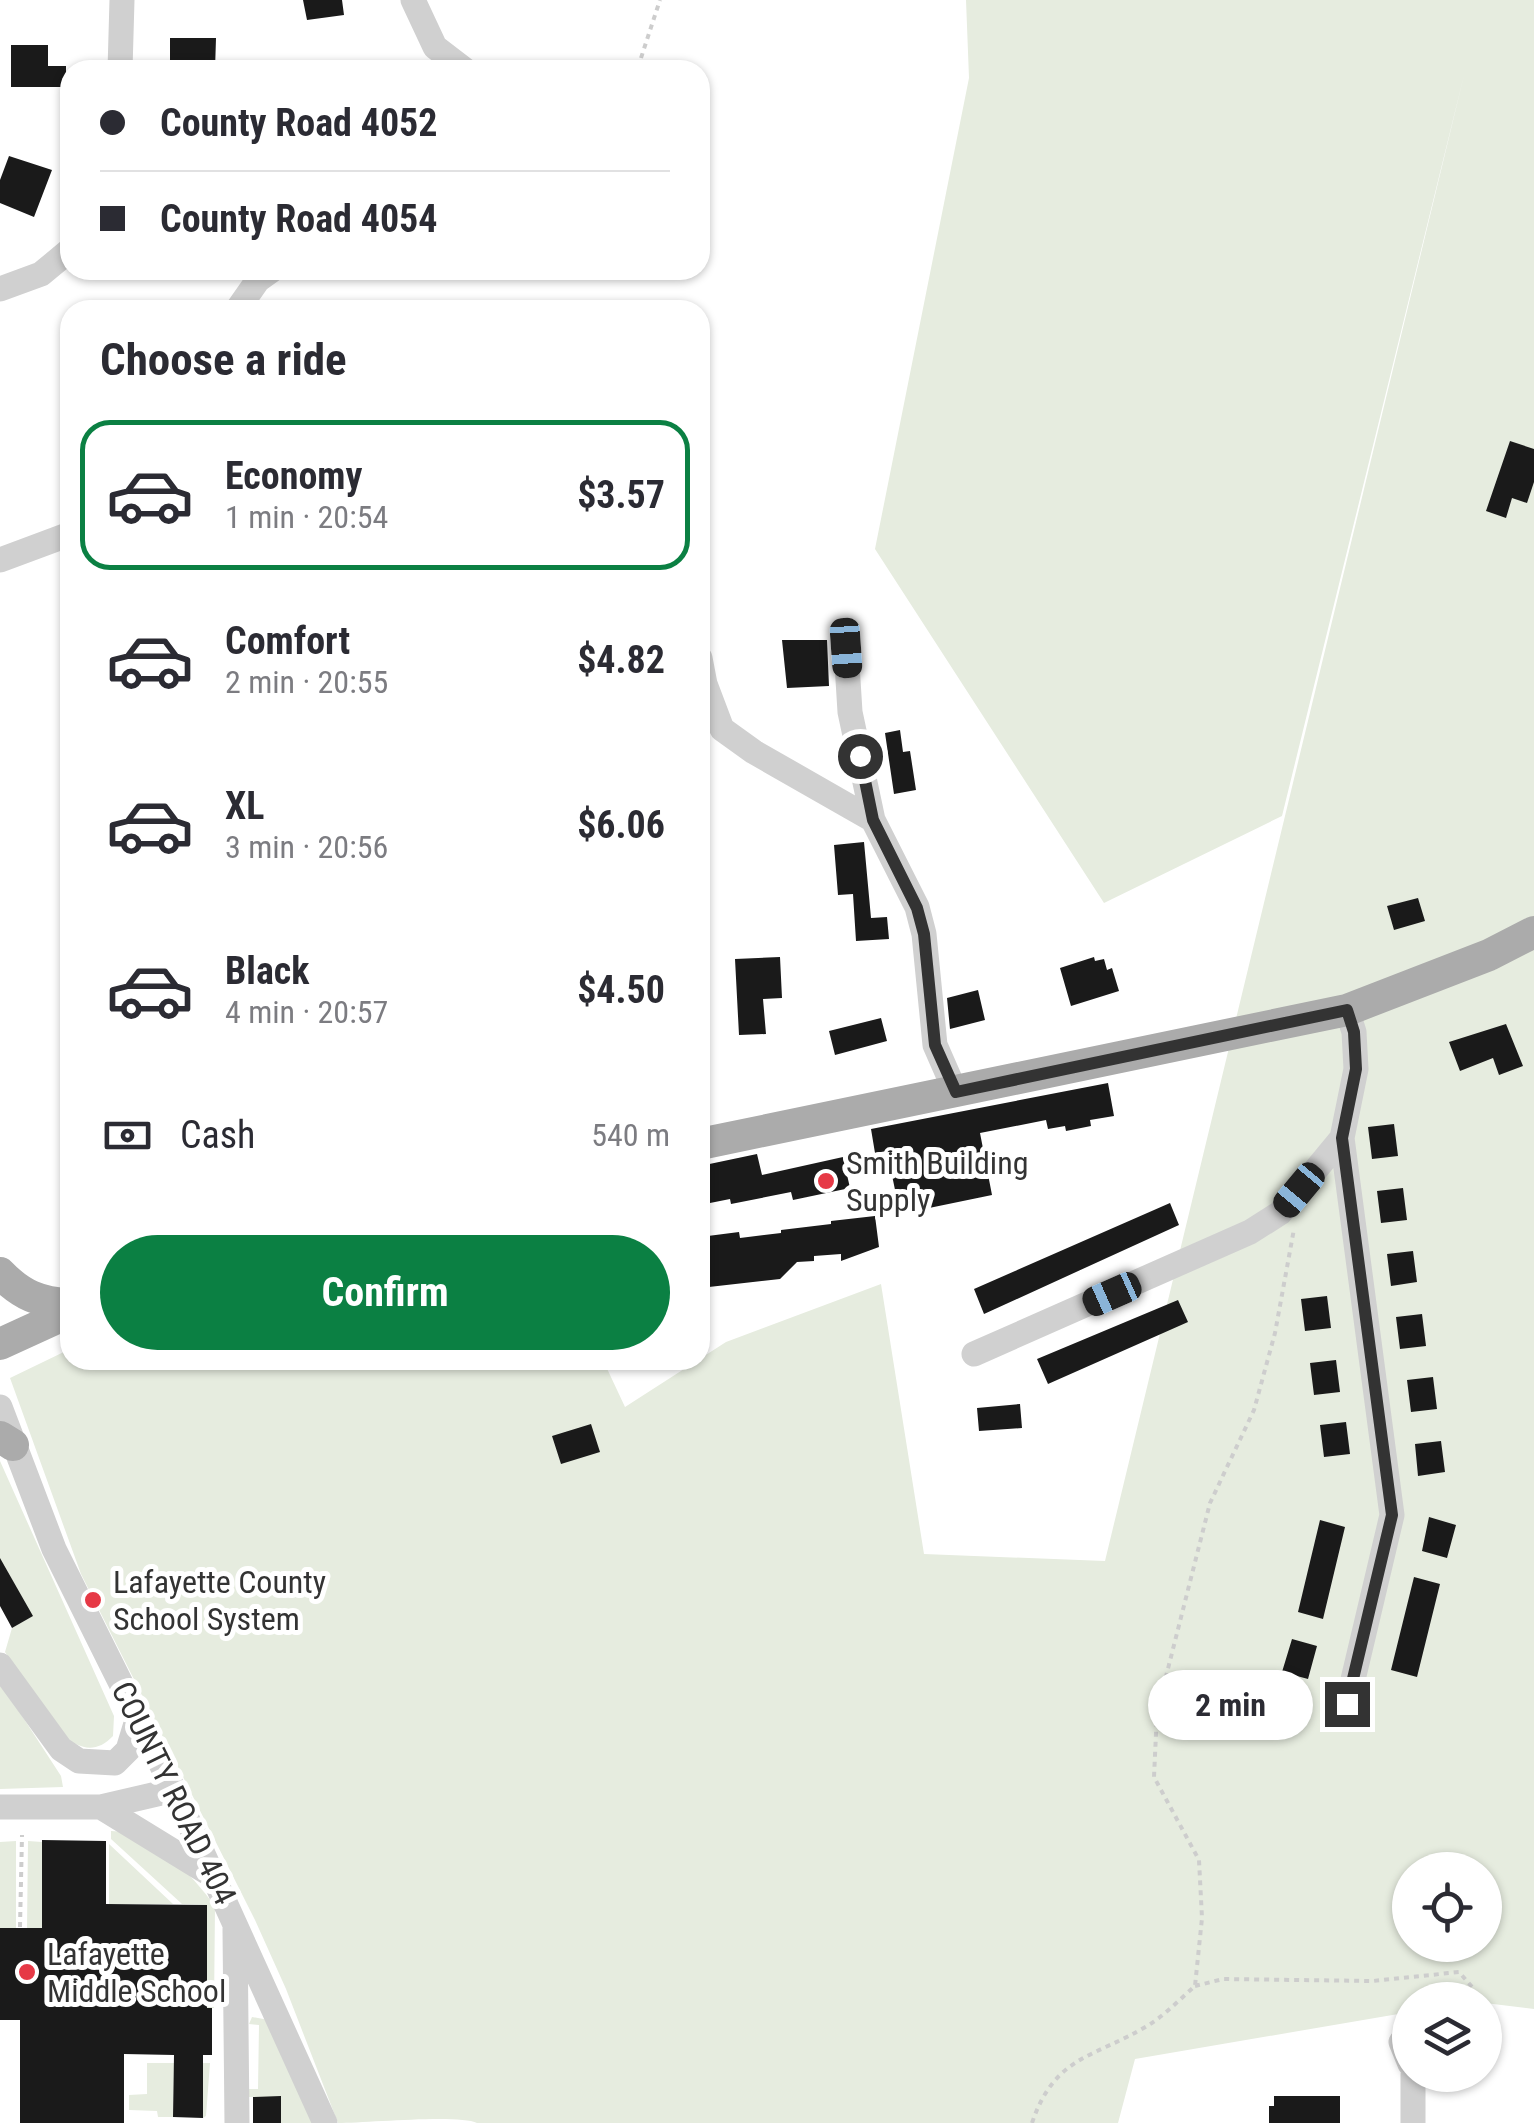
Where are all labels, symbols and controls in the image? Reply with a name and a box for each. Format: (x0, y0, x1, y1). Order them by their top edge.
text: County Road 4052 (160, 101, 438, 145)
text: County Road 4054 (160, 197, 438, 241)
text: Choose a ride (100, 333, 347, 386)
icon: car (105, 450, 195, 540)
text: Economy (225, 454, 362, 498)
text: $3.57 (577, 473, 665, 517)
text: 1 min · 20:54 (225, 498, 388, 536)
icon: car (105, 615, 195, 705)
car (829, 617, 863, 679)
text: Comfort (225, 619, 350, 663)
text: $4.82 (577, 638, 665, 682)
text: 2 min · 20:55 (225, 663, 388, 701)
route start (838, 734, 883, 779)
icon: car (105, 780, 195, 870)
text: XL (225, 784, 264, 828)
text: $6.06 (577, 803, 665, 847)
text: 3 min · 20:56 (225, 828, 388, 866)
icon: car (105, 945, 195, 1035)
text: Black (225, 949, 309, 993)
text: $4.50 (577, 968, 665, 1012)
text: 4 min · 20:57 (225, 993, 388, 1031)
icon: cash (100, 1108, 155, 1163)
text: Cash (180, 1113, 255, 1157)
text: 540 m (591, 1116, 670, 1154)
place label: Smith Building Supply (846, 1144, 1028, 1219)
car (1268, 1157, 1330, 1223)
marker: Smith Building Supply (815, 1170, 837, 1192)
button: Confirm (100, 1235, 670, 1350)
car (1078, 1268, 1146, 1320)
place label: Lafayette County School System (113, 1563, 326, 1638)
marker: Lafayette County School System (82, 1589, 104, 1611)
callout: 2 min (1147, 1669, 1312, 1739)
street label: COUNTY ROAD 404 (104, 1675, 244, 1911)
route end (1325, 1682, 1370, 1727)
text: 2 min (1195, 1686, 1266, 1724)
map controls (1392, 1852, 1502, 2092)
button: locate (1392, 1852, 1502, 1962)
place label: Lafayette Middle School (47, 1935, 226, 2010)
marker: Lafayette Middle School (16, 1961, 38, 1983)
button: layers (1392, 1982, 1502, 2092)

